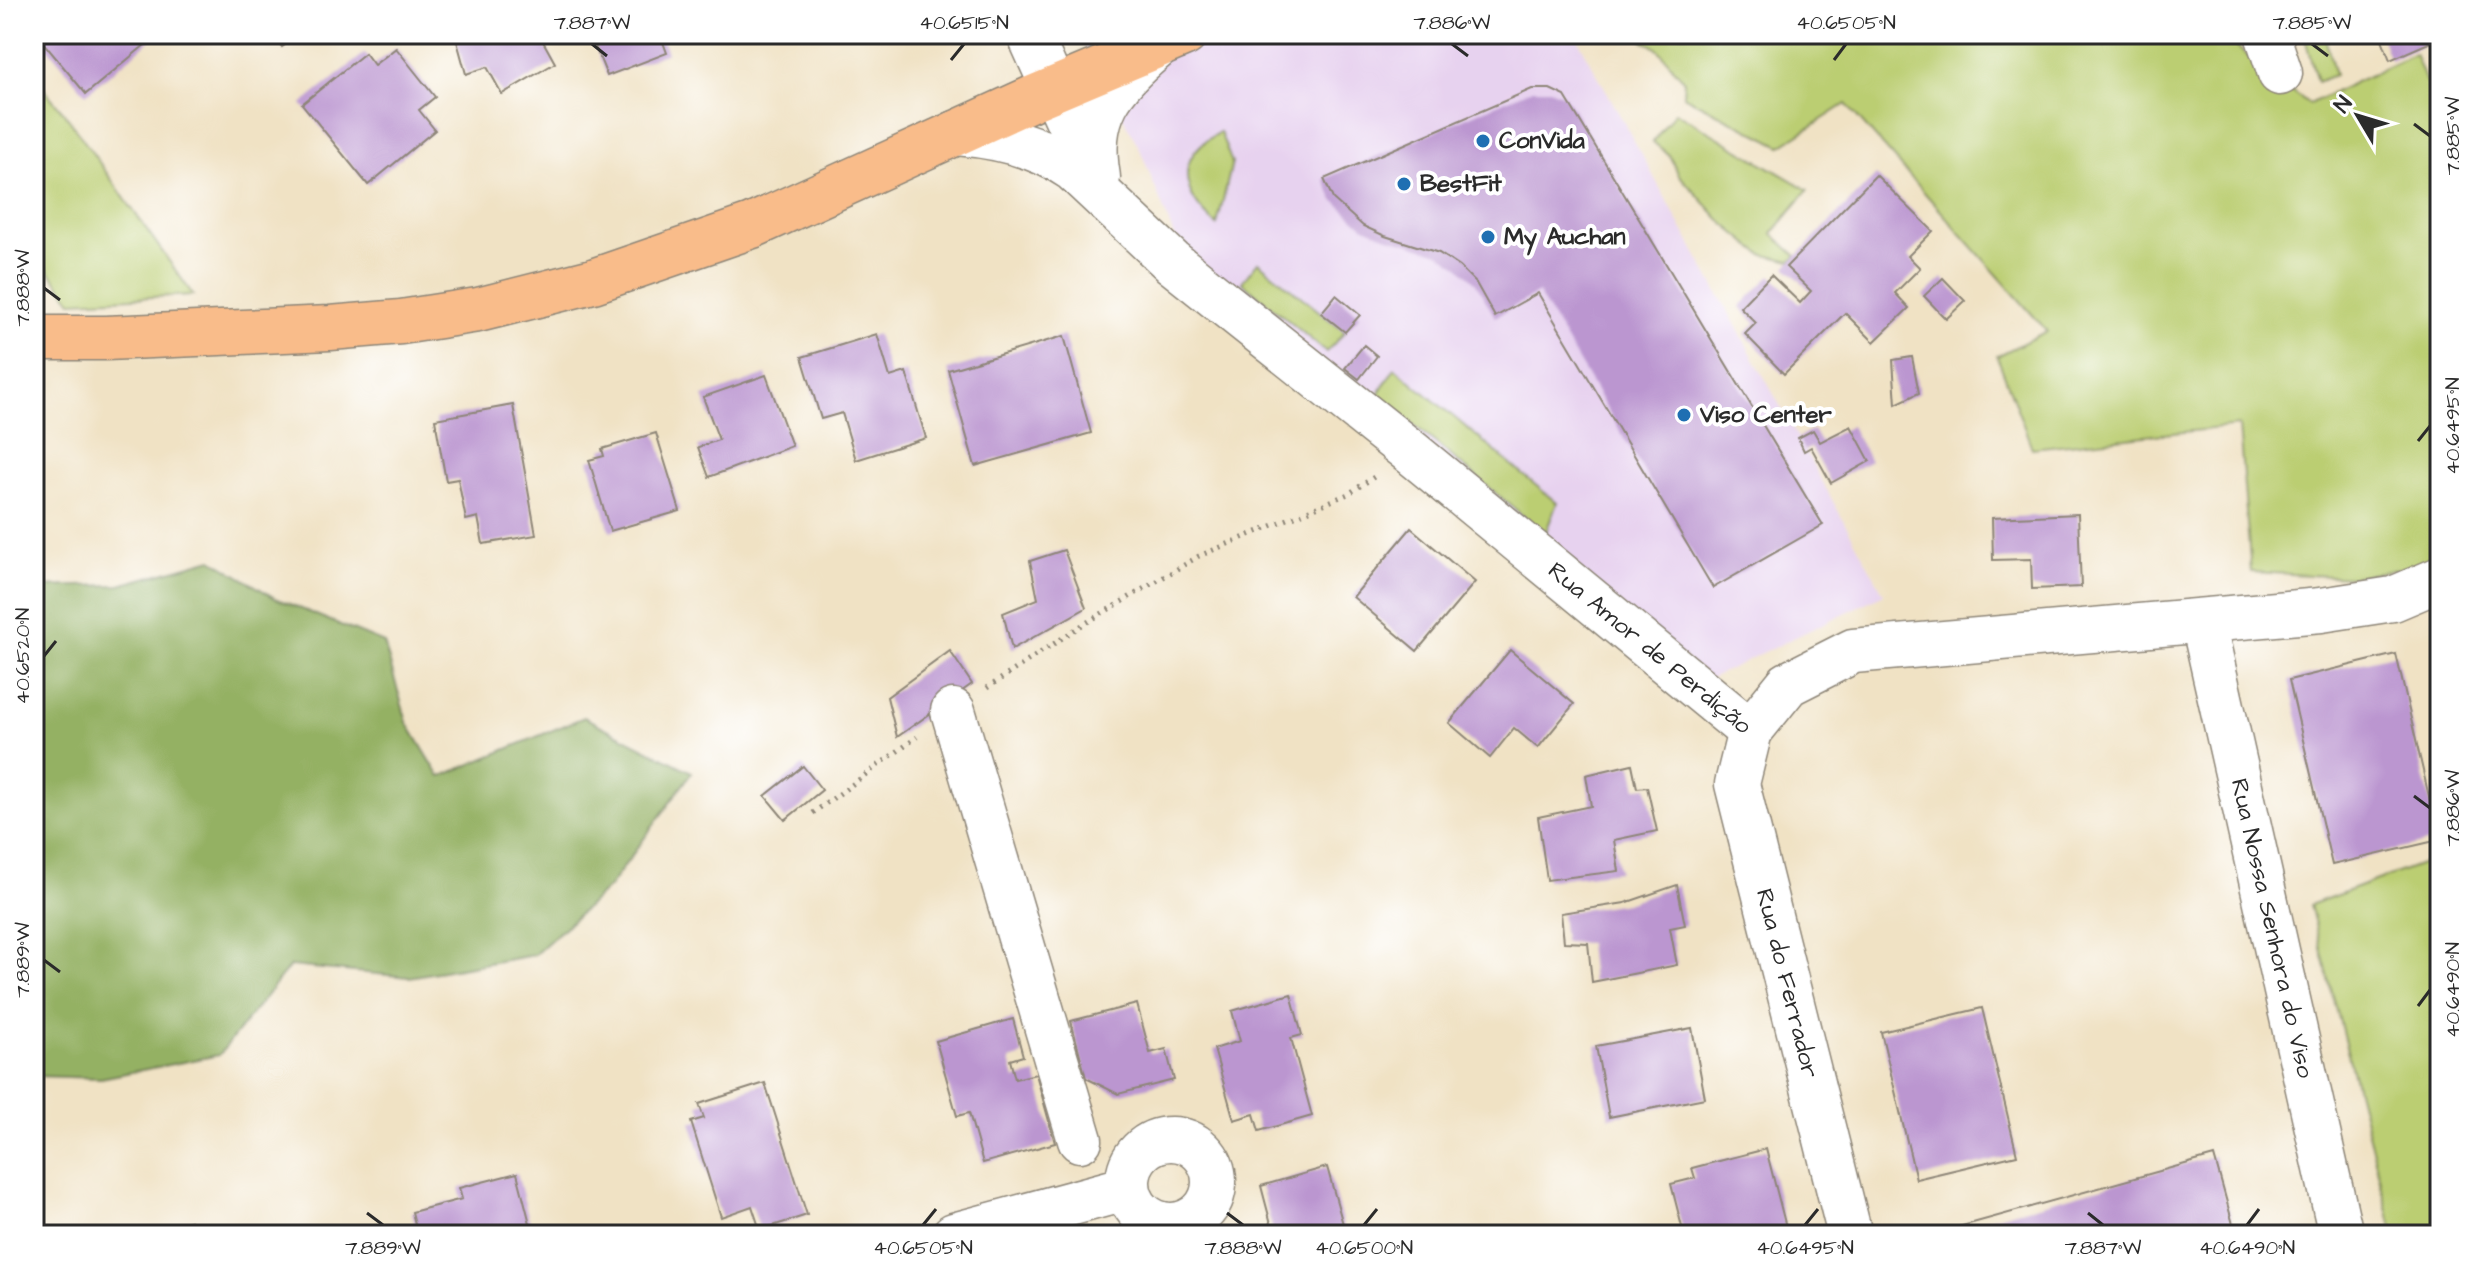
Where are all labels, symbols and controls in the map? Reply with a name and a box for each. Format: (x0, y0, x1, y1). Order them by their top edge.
text: 7.887°W (554, 9, 630, 37)
text: 40.6515°N (919, 9, 1009, 37)
text: 7.886°W (1414, 9, 1491, 37)
text: 40.6505°N (1796, 9, 1896, 37)
text: 7.885°W (2273, 9, 2351, 37)
north arrow (2318, 76, 2398, 156)
text: N (2327, 89, 2360, 120)
text: 7.885°W (2439, 97, 2467, 175)
place label: ConVida (1499, 124, 1585, 158)
marker: ConVida (1474, 132, 1492, 150)
place label: BestFit (1420, 167, 1502, 201)
marker: BestFit (1395, 175, 1413, 193)
place label: My Auchan (1504, 220, 1625, 256)
marker: My Auchan (1479, 228, 1497, 246)
text: 7.888°W (9, 249, 37, 327)
text: 40.6495°N (2439, 377, 2467, 475)
place label: Viso Center (1699, 398, 1833, 432)
marker: Viso Center (1675, 406, 1693, 424)
street label: Rua Amor de Perdição (1540, 554, 1759, 743)
text: 40.6520°N (9, 608, 37, 704)
text: 7.886°W (2439, 769, 2467, 846)
street label: Rua Nossa Senhora do Viso (2222, 775, 2322, 1082)
street label: Rua do Ferrador (1747, 885, 1827, 1081)
text: 7.889°W (9, 922, 37, 998)
text: 40.6490°N (2439, 942, 2467, 1038)
text: 7.889°W (345, 1234, 421, 1262)
text: 40.6505°N (873, 1234, 973, 1262)
text: 7.888°W (1204, 1234, 1282, 1262)
text: 40.6500°N (1315, 1234, 1413, 1262)
text: 40.6495°N (1756, 1234, 1854, 1262)
text: 7.887°W (2065, 1234, 2141, 1262)
text: 40.6490°N (2199, 1234, 2295, 1262)

